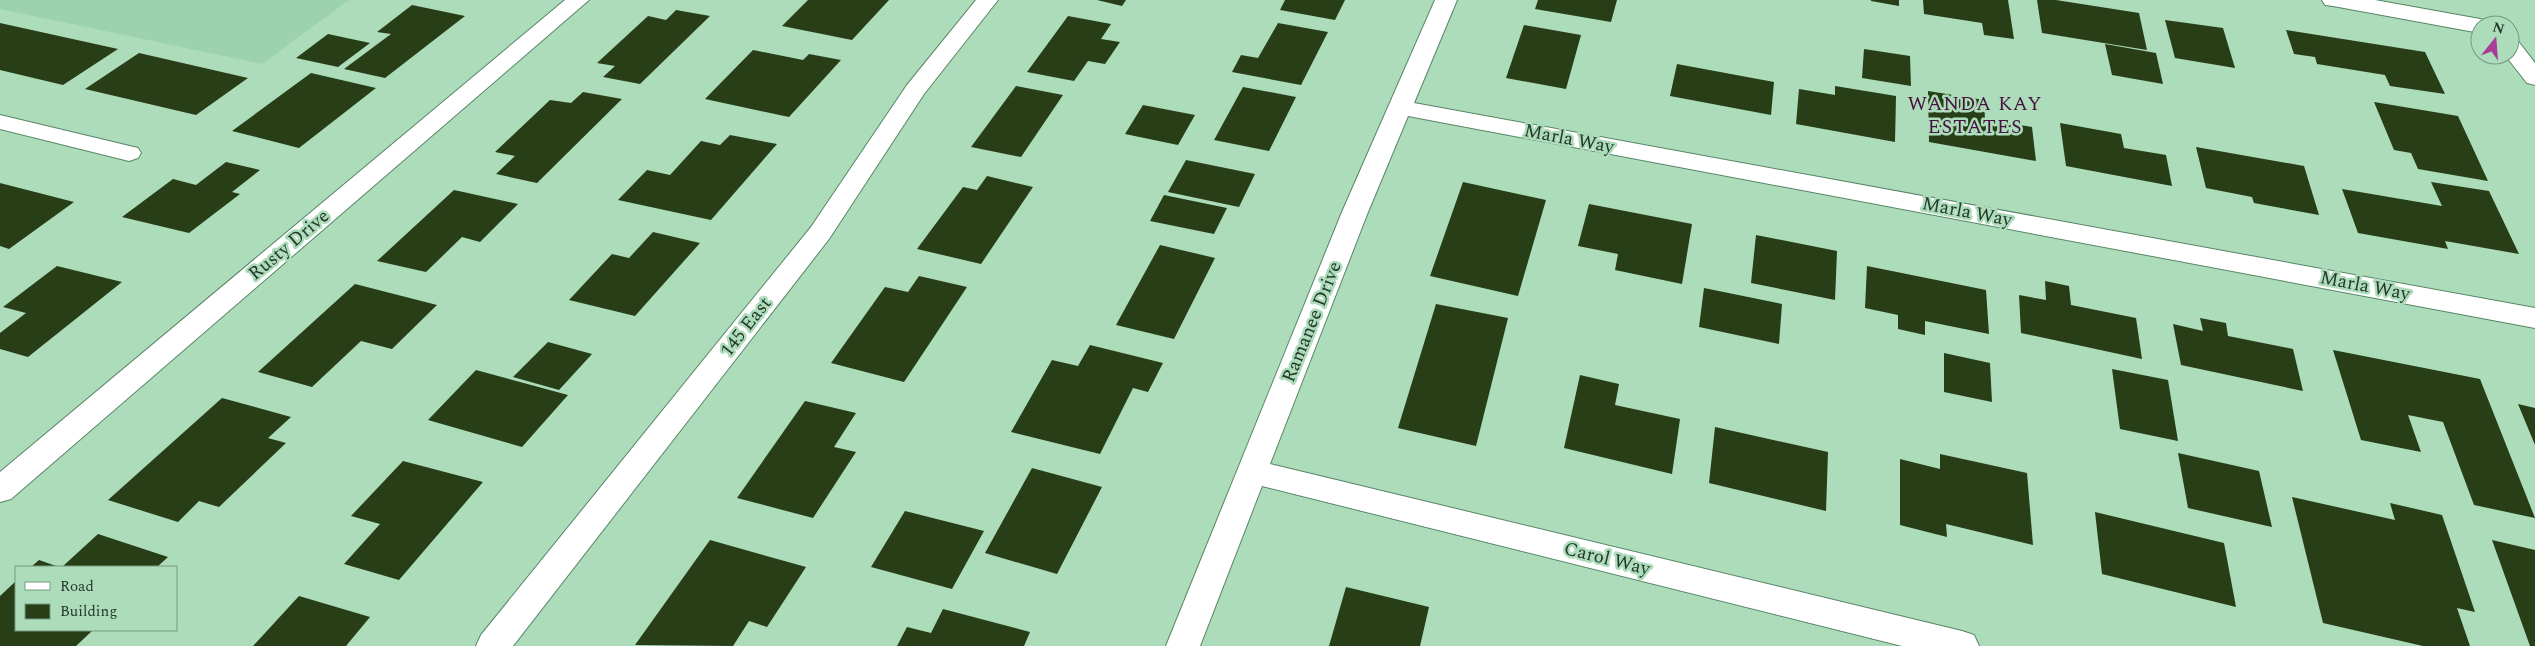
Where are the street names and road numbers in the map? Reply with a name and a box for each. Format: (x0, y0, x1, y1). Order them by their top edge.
street label: Marla Way (1521, 116, 1617, 162)
street label: Marla Way (1919, 189, 2015, 235)
street label: Rusty Drive (242, 202, 336, 288)
street label: Ramanee Drive (1275, 257, 1349, 387)
street label: Marla Way (2317, 263, 2413, 309)
street label: 145 East (713, 290, 779, 363)
street label: Carol Way (1561, 534, 1654, 584)

